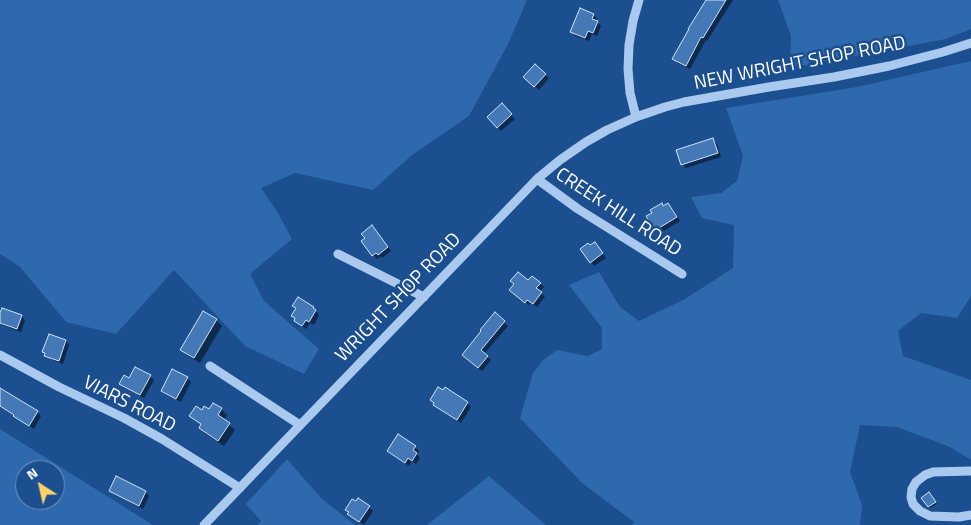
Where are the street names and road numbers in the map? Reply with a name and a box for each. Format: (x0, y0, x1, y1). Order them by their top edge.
street label: NEW WRIGHT SHOP ROAD (692, 32, 908, 96)
street label: CREEK HILL ROAD (551, 164, 685, 262)
street label: WRIGHT SHOP ROAD (332, 229, 466, 367)
street label: VIARS ROAD (79, 372, 179, 438)

